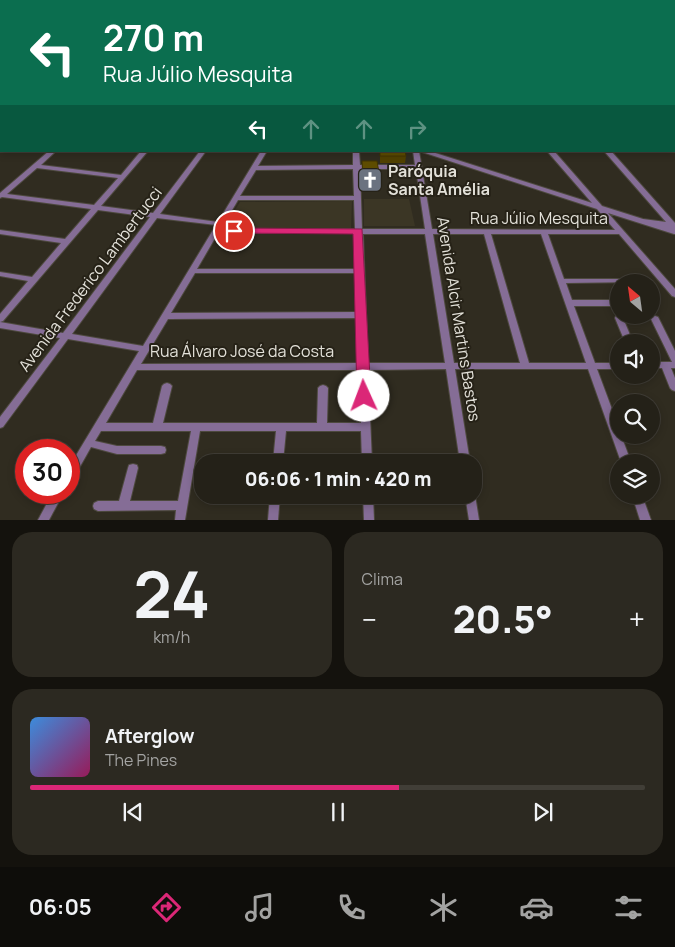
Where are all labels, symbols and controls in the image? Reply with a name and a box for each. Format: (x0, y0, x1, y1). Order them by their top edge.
text: 270 m (103, 14, 204, 62)
icon: left (20, 20, 85, 85)
text: Rua Júlio Mesquita (103, 59, 293, 89)
icon: left (244, 115, 272, 143)
icon: ahead (297, 115, 325, 143)
icon: ahead (350, 115, 378, 143)
icon: right (403, 115, 431, 143)
place label: Paróquia Santa Amélia (388, 160, 490, 200)
church icon: Paróquia Santa Amélia (357, 167, 383, 193)
street label: Avenida Frederico Lambertucci (13, 182, 167, 376)
street label: Rua Júlio Mesquita (470, 207, 608, 229)
pin (213, 210, 255, 252)
street label: Avenida Alcir Martins Bastos (432, 215, 486, 423)
icon: arrive (220, 217, 248, 245)
north arrow (610, 274, 660, 324)
map controls (610, 274, 660, 504)
button: sound (610, 334, 660, 384)
street label: Rua Álvaro José da Costa (150, 340, 334, 362)
position arrow (337, 369, 389, 421)
button: search (610, 394, 660, 444)
speed limit sign: 30 (15, 439, 80, 504)
button: layers (610, 454, 660, 504)
text: 06:06 · 1 min · 420 m (245, 466, 431, 492)
text: 24 (133, 549, 210, 638)
text: Clima (362, 568, 403, 590)
text: 20.5° (453, 592, 553, 644)
text: − (362, 600, 377, 638)
text: + (629, 600, 645, 638)
text: km/h (153, 626, 190, 648)
text: Afterglow (105, 723, 194, 749)
text: The Pines (105, 749, 177, 771)
icon: previous (119, 798, 147, 826)
icon: pause (324, 798, 352, 826)
icon: next (529, 798, 557, 826)
icon: directions (149, 890, 184, 925)
icon: music (242, 890, 277, 925)
icon: phone (334, 890, 369, 925)
icon: climate (426, 890, 461, 925)
icon: car (519, 890, 554, 925)
icon: filters (611, 890, 646, 925)
text: 06:05 (29, 892, 92, 922)

